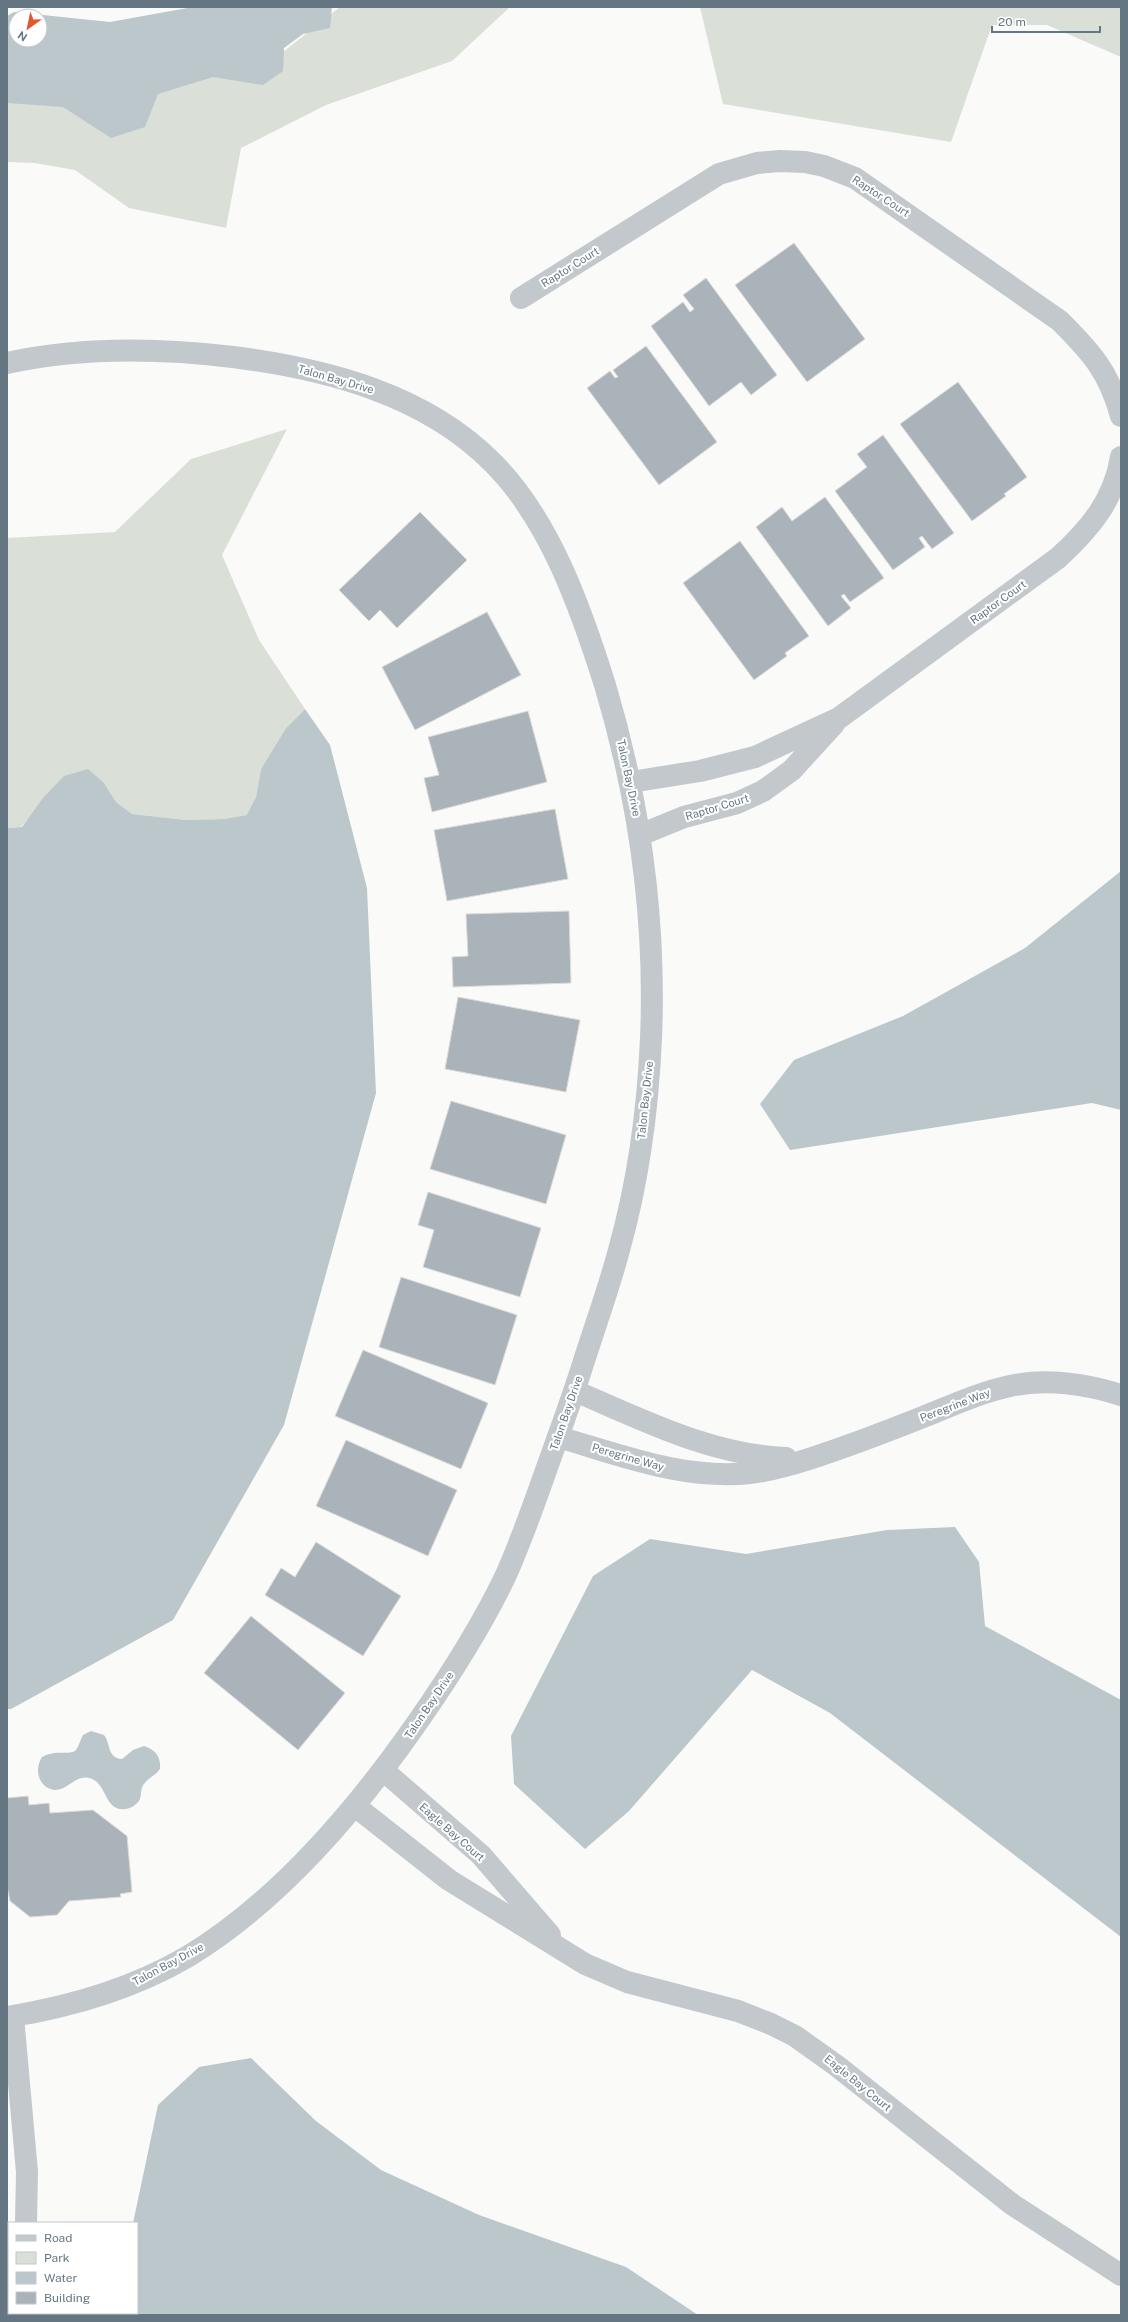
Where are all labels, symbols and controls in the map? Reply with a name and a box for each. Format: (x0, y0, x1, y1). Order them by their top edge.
north arrow (8, 8, 48, 48)
scale bar (992, 8, 1100, 34)
text: 20 m (998, 15, 1026, 29)
text: N (16, 29, 29, 44)
street label: Raptor Court (850, 173, 912, 219)
street label: Raptor Court (539, 245, 601, 289)
street label: Talon Bay Drive (297, 362, 375, 396)
street label: Raptor Court (968, 578, 1028, 626)
street label: Talon Bay Drive (615, 738, 643, 818)
street label: Raptor Court (684, 792, 750, 822)
street label: Talon Bay Drive (635, 1060, 655, 1140)
street label: Talon Bay Drive (548, 1374, 584, 1452)
street label: Peregrine Way (918, 1386, 992, 1424)
street label: Peregrine Way (591, 1441, 665, 1473)
street label: Talon Bay Drive (402, 1669, 456, 1741)
street label: Eagle Bay Court (417, 1801, 487, 1863)
street label: Talon Bay Drive (131, 1940, 205, 1988)
street label: Eagle Bay Court (822, 2053, 894, 2113)
legend (8, 2222, 138, 2314)
text: Road (44, 2231, 72, 2245)
text: Park (44, 2251, 70, 2265)
text: Water (44, 2271, 78, 2285)
text: Building (44, 2291, 90, 2305)

